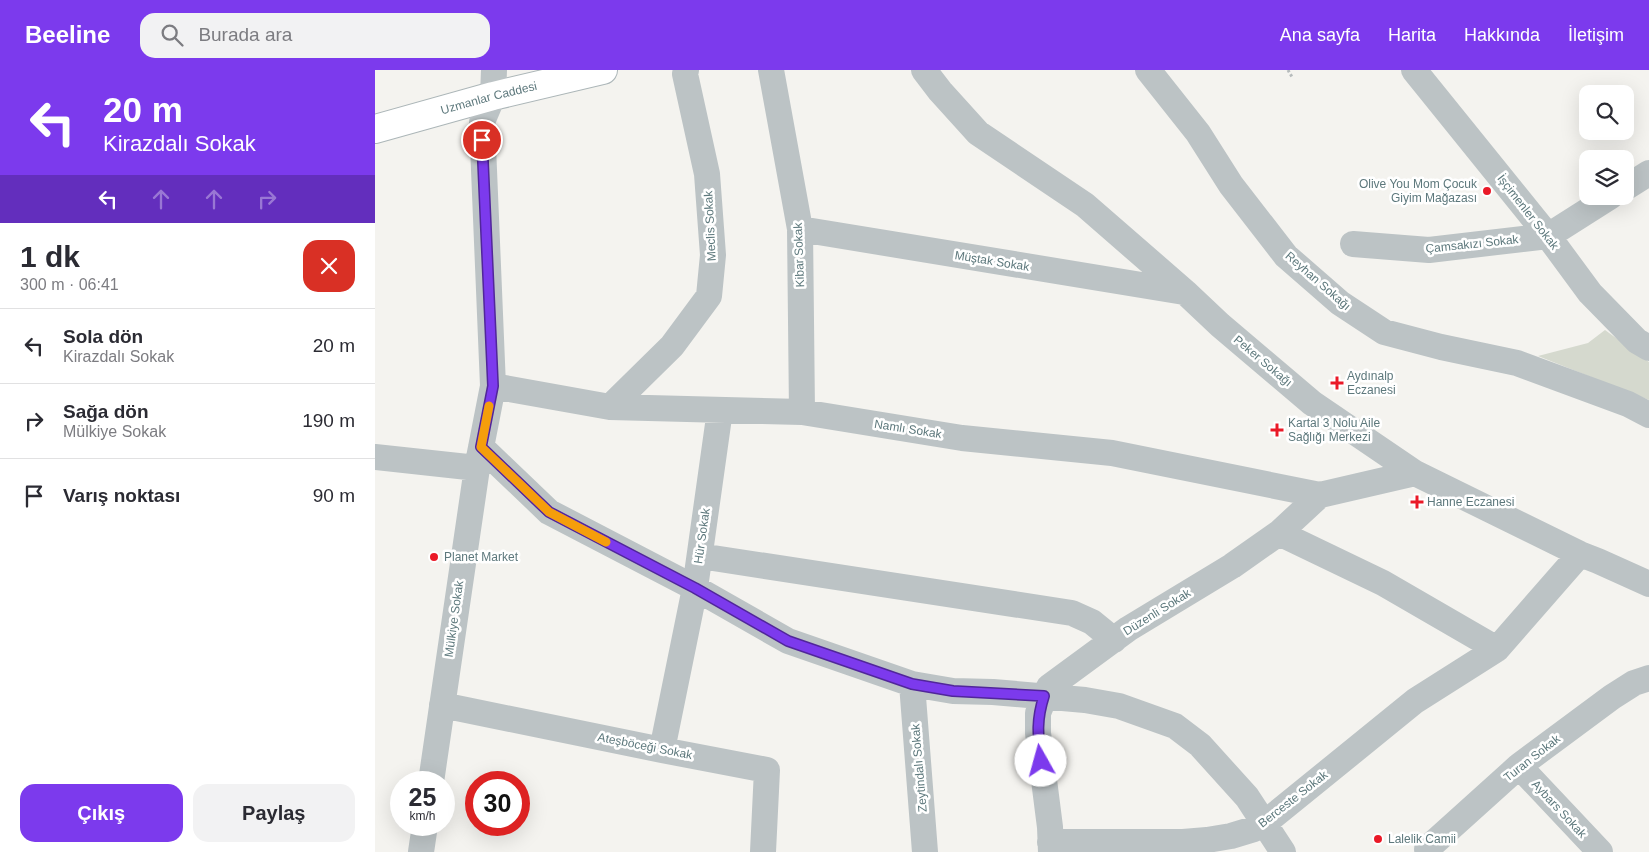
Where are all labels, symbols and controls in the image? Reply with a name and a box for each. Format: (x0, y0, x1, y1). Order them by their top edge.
search box (140, 13, 490, 58)
text: Beeline (25, 21, 110, 48)
icon: search (158, 21, 186, 49)
text: Burada ara (198, 24, 292, 45)
text: Ana sayfa (1280, 25, 1360, 45)
text: Harita (1388, 25, 1436, 45)
text: Hakkında (1464, 25, 1540, 45)
text: İletişim (1568, 25, 1624, 45)
street label: Uzmanlar Caddesi (439, 79, 538, 117)
map controls (1579, 85, 1634, 205)
button: search (1579, 85, 1634, 140)
icon: left (20, 90, 85, 155)
text: 20 m (103, 90, 183, 129)
pin (461, 119, 503, 161)
icon: arrive (468, 126, 496, 154)
text: Kirazdalı Sokak (103, 131, 256, 156)
button: layers (1579, 150, 1634, 205)
street label: İşçimenler Sokak (1494, 172, 1562, 253)
place label: Olive You Mom Çocuk Giyim Mağazası (1359, 177, 1478, 205)
icon: left (94, 185, 122, 213)
icon: ahead (147, 185, 175, 213)
icon: ahead (200, 185, 228, 213)
icon: right (253, 185, 281, 213)
marker: Olive You Mom Çocuk Giyim Mağazası (1481, 185, 1493, 197)
street label: Meclis Sokak (701, 189, 719, 262)
street label: Kibar Sokak (791, 221, 807, 288)
street label: Çamsakızı Sokak (1425, 232, 1520, 256)
text: 1 dk (20, 240, 80, 273)
button: close (303, 240, 355, 292)
street label: Müştak Sokak (954, 248, 1031, 274)
street label: Reyhan Sokağı (1282, 249, 1354, 313)
text: 300 m · 06:41 (20, 276, 119, 293)
text: Sola dön (63, 326, 143, 347)
icon: left (20, 332, 48, 360)
street label: Peker Sokağı (1231, 332, 1295, 390)
text: 20 m (313, 335, 355, 356)
text: Kirazdalı Sokak (63, 348, 174, 365)
place label: Aydınalp Eczanesi (1347, 369, 1396, 397)
marker: Aydınalp Eczanesi (1331, 377, 1343, 389)
text: Sağa dön (63, 401, 149, 422)
icon: right (20, 407, 48, 435)
text: 190 m (302, 410, 355, 431)
place label: Kartal 3 Nolu Aile Sağlığı Merkezi (1288, 416, 1380, 444)
street label: Namlı Sokak (873, 417, 944, 441)
text: Mülkiye Sokak (63, 423, 166, 440)
marker: Kartal 3 Nolu Aile Sağlığı Merkezi (1270, 423, 1284, 437)
icon: arrive (20, 482, 48, 510)
text: Varış noktası (63, 485, 180, 506)
text: 90 m (313, 485, 355, 506)
place label: Hanne Eczanesi (1427, 495, 1514, 509)
marker: Hanne Eczanesi (1411, 496, 1423, 508)
street label: Hür Sokak (691, 506, 713, 565)
place label: Planet Market (444, 550, 519, 564)
marker: Planet Market (428, 551, 440, 563)
street label: Mülkiye Sokak (442, 579, 466, 658)
street label: Düzenli Sokak (1121, 585, 1194, 638)
street label: Zeytindalı Sokak (908, 722, 930, 813)
street label: Ateşböceği Sokak (597, 730, 694, 762)
street label: Turan Sokak (1501, 731, 1564, 784)
position arrow (1014, 734, 1066, 786)
street label: Berceste Sokak (1256, 767, 1331, 830)
speed limit sign: 30 (465, 771, 530, 836)
street label: Aybars Sokak (1529, 777, 1590, 841)
text: 25 (409, 783, 436, 811)
button: Çıkış (20, 784, 183, 842)
button: Paylaş (193, 784, 355, 842)
text: km/h (409, 809, 436, 823)
place label: Lalelik Camii (1388, 832, 1456, 846)
marker: Lalelik Camii (1372, 833, 1384, 845)

